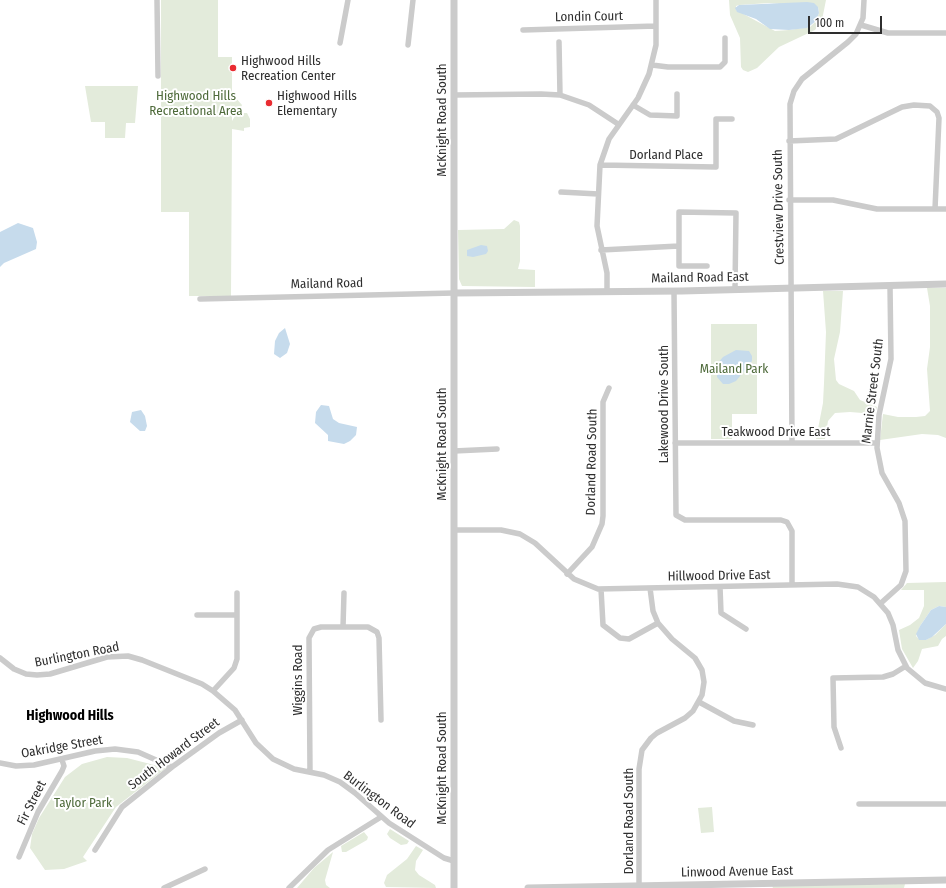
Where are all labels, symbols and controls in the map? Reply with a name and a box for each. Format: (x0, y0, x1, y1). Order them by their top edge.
scale bar (810, 8, 884, 34)
street label: Londin Court (555, 9, 623, 25)
text: 100 m (815, 16, 844, 30)
place label: Highwood Hills Recreation Center (241, 53, 336, 84)
marker: Highwood Hills Recreation Center (228, 63, 238, 73)
street label: McKnight Road South (434, 63, 450, 177)
park label: Highwood Hills Recreational Area (149, 88, 243, 119)
place label: Highwood Hills Elementary (277, 88, 357, 119)
marker: Highwood Hills Elementary (264, 98, 274, 108)
street label: Dorland Place (629, 147, 703, 163)
street label: Crestview Drive South (770, 149, 788, 265)
street label: Mailand Road East (651, 269, 749, 287)
street label: Mailand Road (291, 276, 363, 292)
street label: Marnie Street South (859, 337, 887, 445)
street label: Lakewood Drive South (656, 345, 672, 463)
park label: Mailand Park (700, 361, 768, 377)
street label: McKnight Road South (434, 387, 450, 501)
street label: Dorland Road South (583, 409, 601, 515)
street label: Teakwood Drive East (722, 424, 830, 440)
street label: Hillwood Drive East (667, 567, 771, 585)
street label: Burlington Road (33, 639, 121, 671)
street label: Wiggins Road (290, 645, 306, 715)
district label: Highwood Hills (26, 708, 114, 724)
street label: McKnight Road South (434, 711, 450, 825)
street label: South Howard Street (125, 715, 223, 793)
street label: Oakridge Street (20, 732, 104, 762)
street label: Burlington Road (340, 768, 418, 832)
street label: Dorland Road South (621, 768, 637, 874)
street label: Fir Street (14, 778, 50, 828)
park label: Taylor Park (54, 795, 112, 811)
street label: Linwood Avenue East (681, 863, 793, 881)

